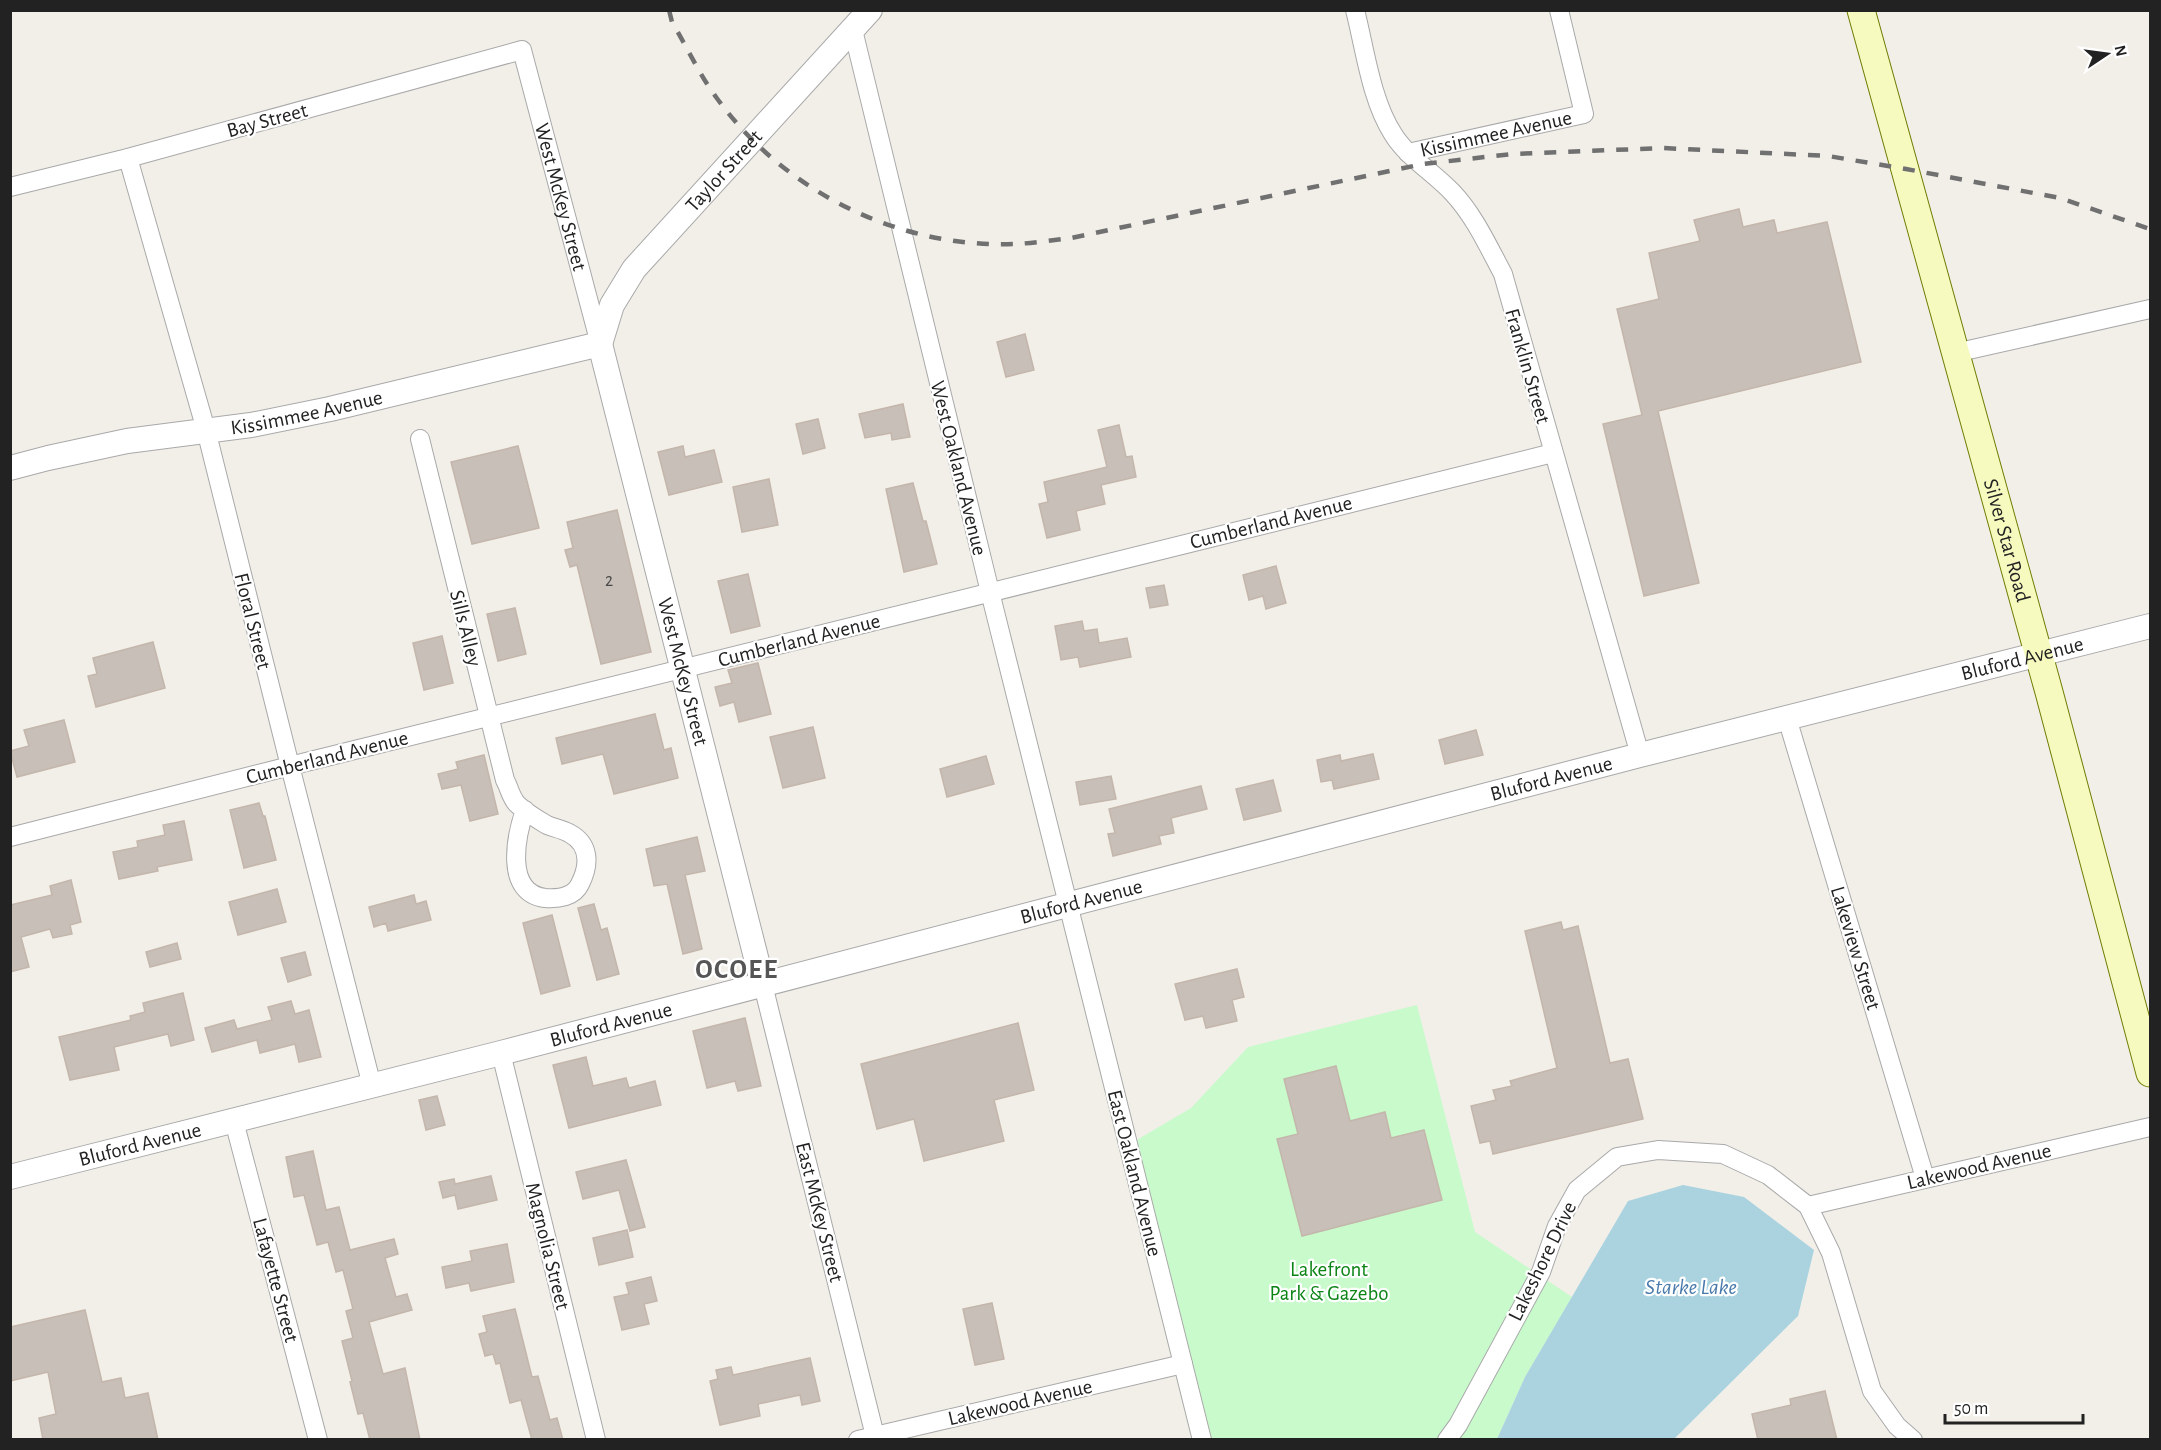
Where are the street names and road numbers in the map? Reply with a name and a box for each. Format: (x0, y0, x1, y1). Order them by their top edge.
street label: Bay Street (225, 100, 310, 141)
street label: Kissimmee Avenue (1418, 107, 1574, 161)
street label: West McKey Street (531, 121, 590, 273)
street label: Taylor Street (682, 126, 766, 216)
street label: Franklin Street (1501, 306, 1554, 426)
street label: West Oakland Avenue (927, 379, 990, 558)
street label: Kissimmee Avenue (229, 387, 385, 439)
street label: Silver Star Road (1980, 476, 2034, 604)
street label: Cumberland Avenue (1188, 492, 1354, 553)
street label: Floral Street (230, 571, 275, 672)
street label: Sills Alley (446, 588, 485, 668)
street label: West McKey Street (654, 596, 712, 748)
street label: Cumberland Avenue (716, 610, 882, 671)
street label: Bluford Avenue (1959, 633, 2086, 684)
street label: Cumberland Avenue (244, 727, 410, 788)
street label: Bluford Avenue (1488, 753, 1615, 805)
street label: Bluford Avenue (1018, 876, 1145, 928)
street label: Lakeview Street (1827, 884, 1884, 1013)
street label: Bluford Avenue (548, 999, 674, 1051)
street label: East Oakland Avenue (1104, 1088, 1165, 1259)
street label: Bluford Avenue (77, 1119, 203, 1170)
street label: East McKey Street (792, 1140, 847, 1285)
street label: Lakewood Avenue (1905, 1140, 2053, 1193)
street label: Magnolia Street (522, 1180, 574, 1312)
street label: Lakeshore Drive (1505, 1198, 1580, 1324)
street label: Lafayette Street (249, 1216, 302, 1345)
street label: Lakewood Avenue (946, 1376, 1094, 1429)

